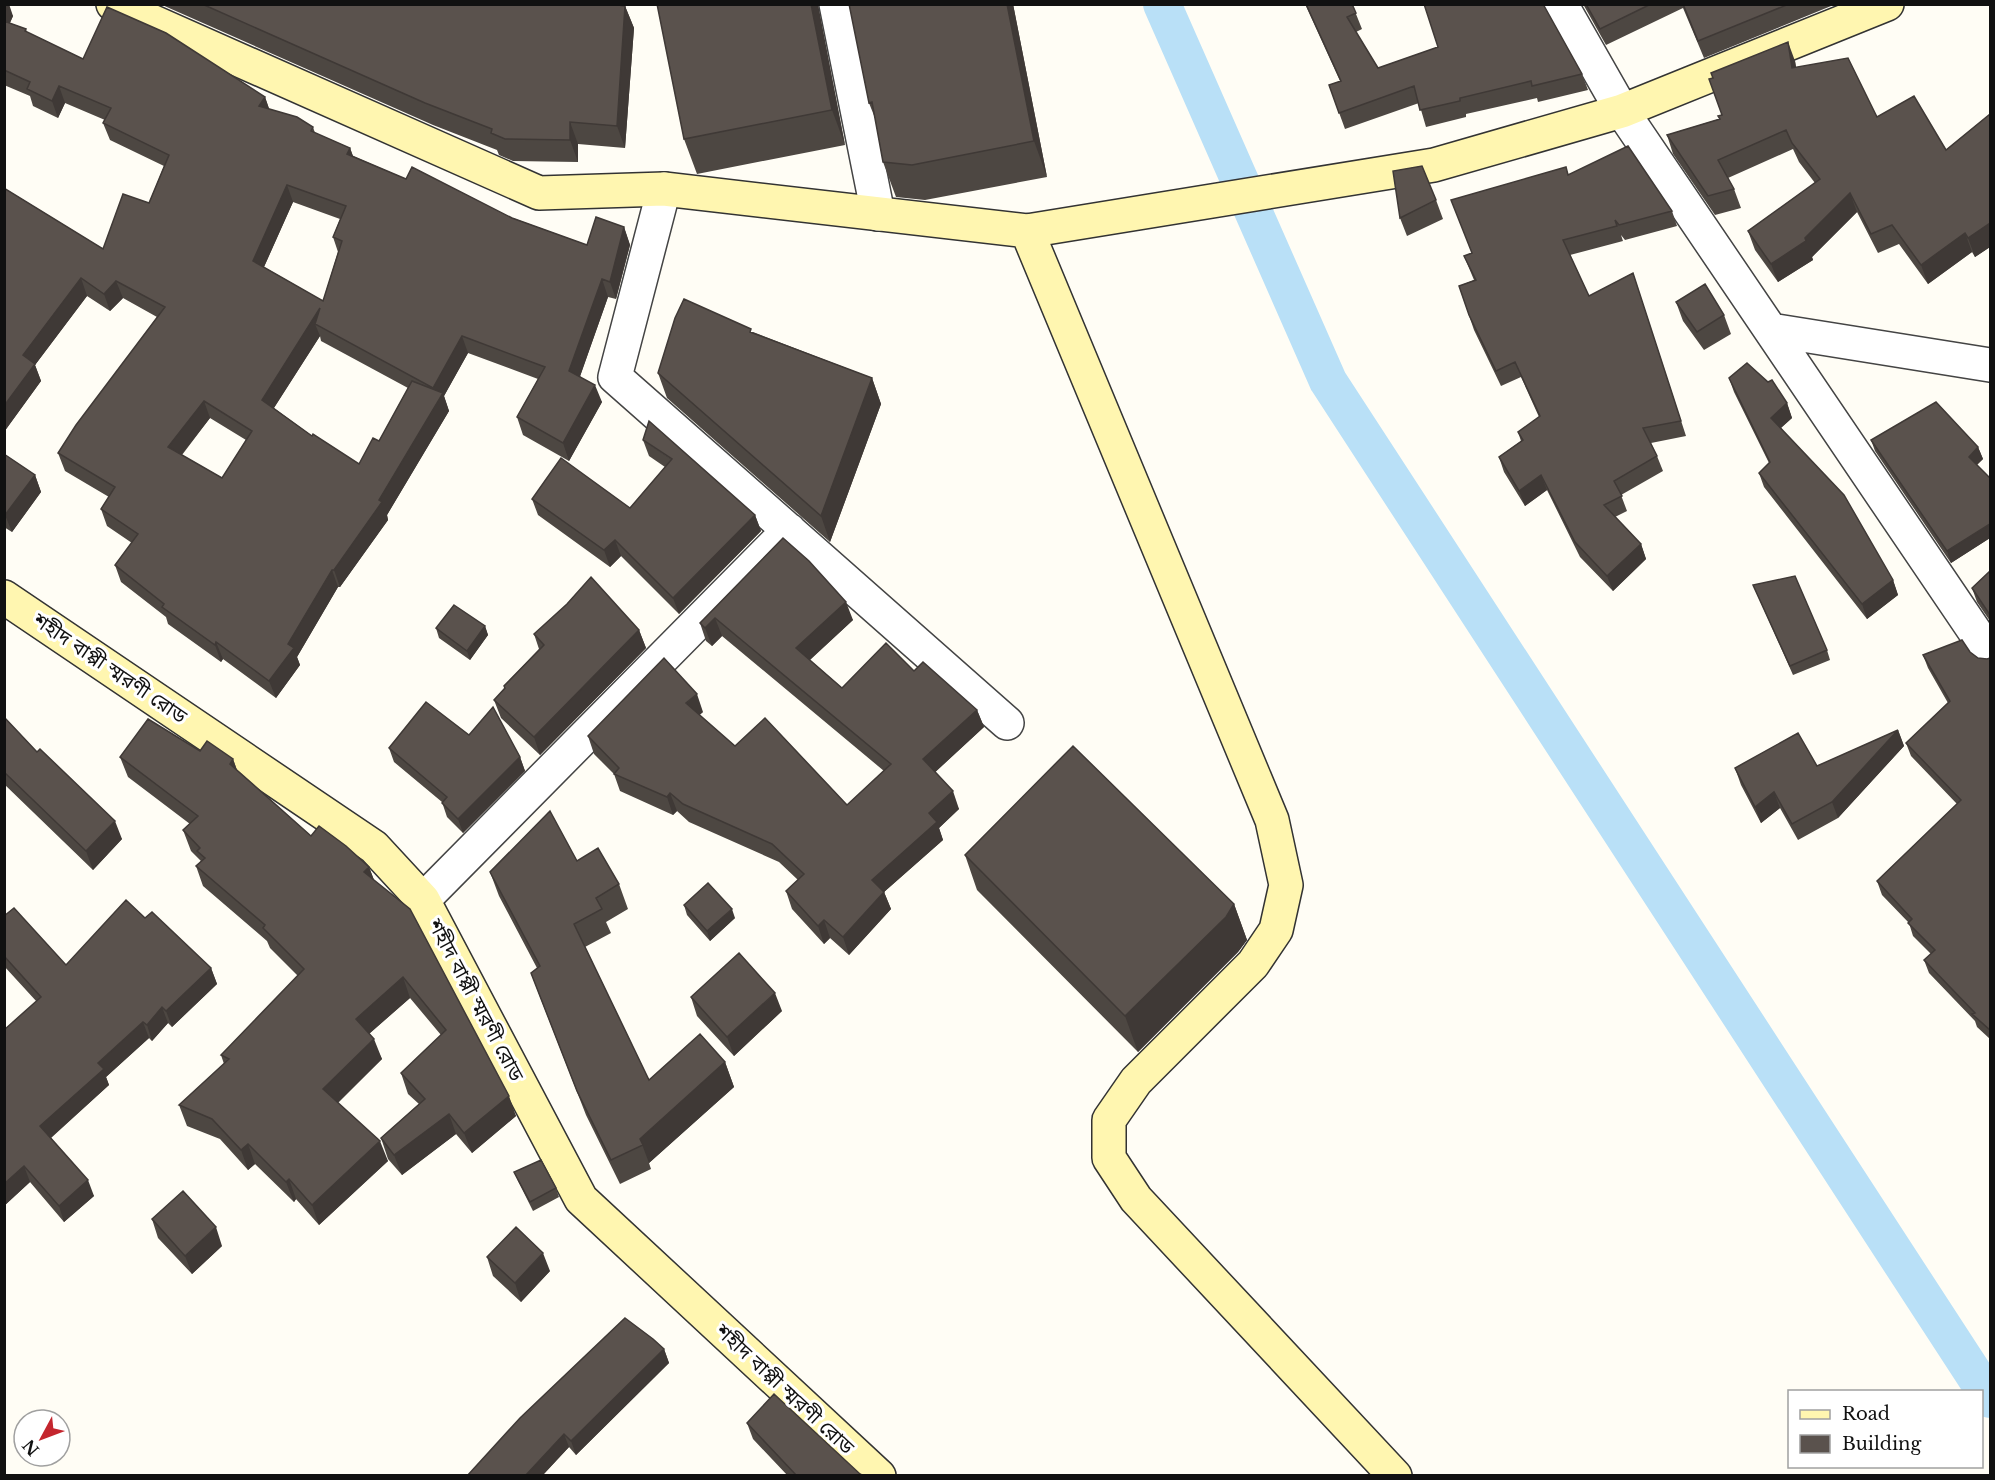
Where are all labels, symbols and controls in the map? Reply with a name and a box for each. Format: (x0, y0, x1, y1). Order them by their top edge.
street label: শহীদ বাপ্পী স্মরণী রোড (28, 607, 192, 729)
street label: শহীদ বাপ্পী স্মরণী রোড (423, 914, 529, 1086)
street label: শহীদ বাপ্পী স্মরণী রোড (710, 1318, 860, 1460)
legend (1788, 1390, 1983, 1468)
text: Road (1842, 1403, 1890, 1425)
north arrow (12, 1408, 72, 1468)
text: Building (1842, 1433, 1921, 1455)
text: N (18, 1436, 43, 1460)

